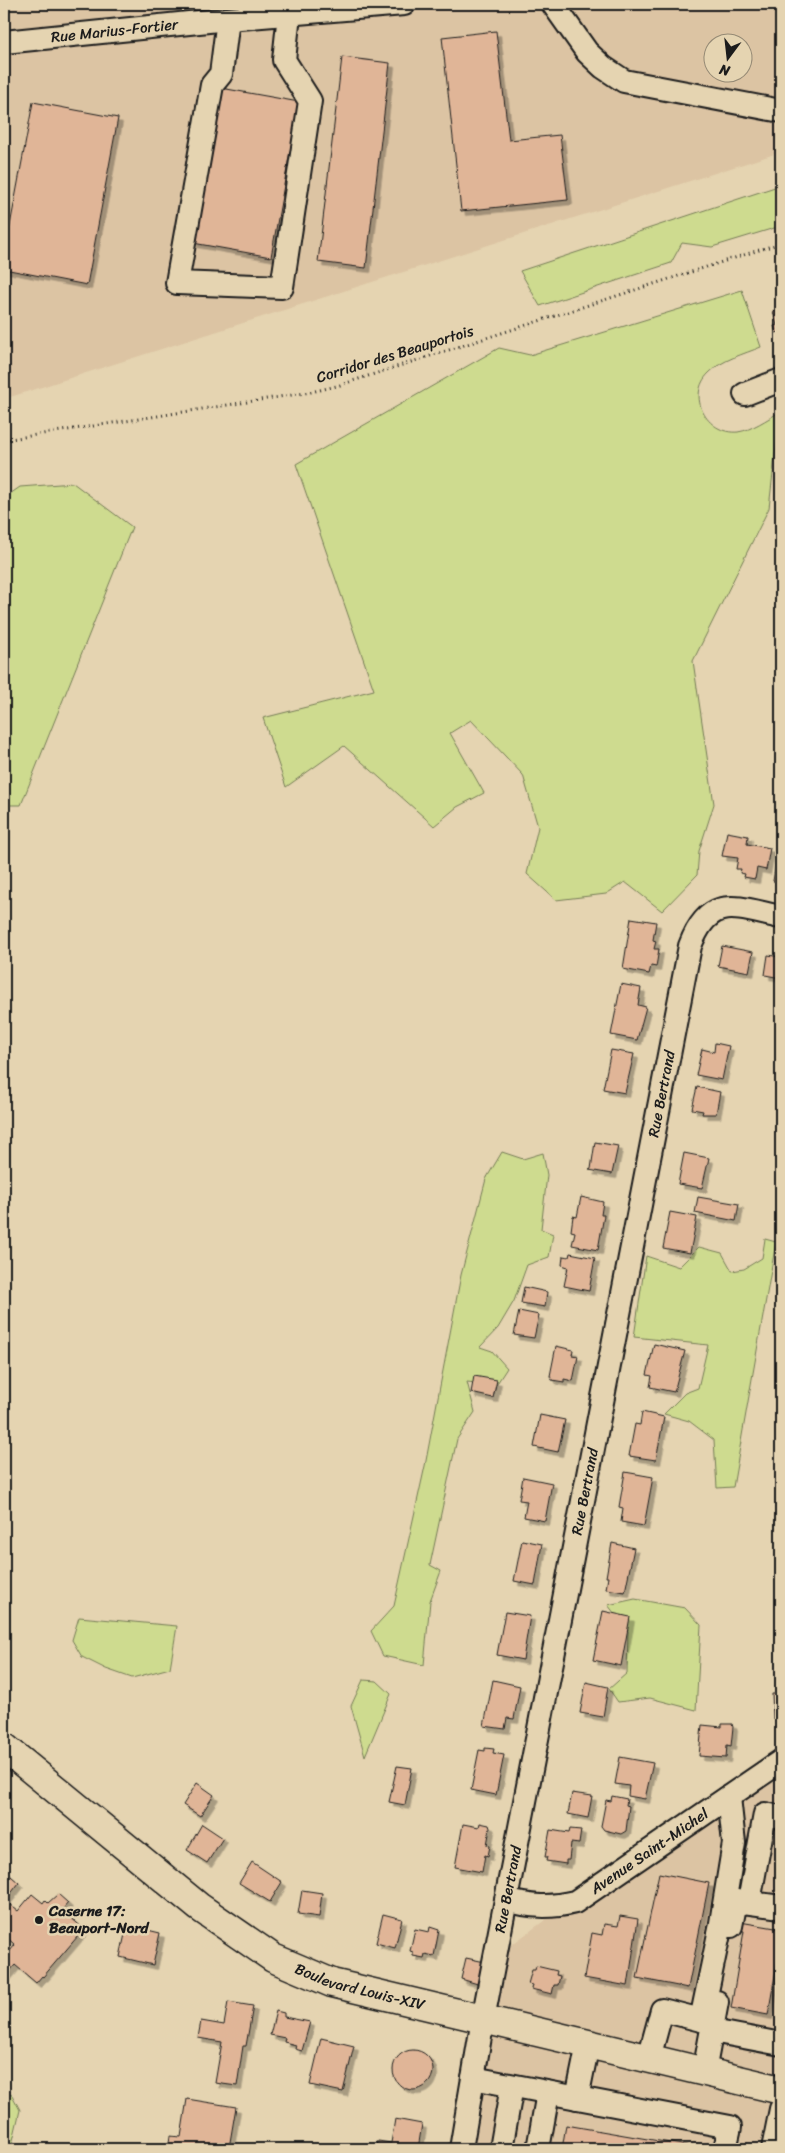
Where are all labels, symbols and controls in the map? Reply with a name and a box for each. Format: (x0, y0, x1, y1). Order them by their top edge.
street label: Rue Marius-Fortier (50, 11, 180, 50)
north arrow (702, 32, 752, 82)
text: N (717, 57, 734, 84)
street label: Corridor des Beauportois (313, 318, 477, 390)
street label: Rue Bertrand (640, 1047, 683, 1140)
street label: Rue Bertrand (564, 1445, 606, 1537)
street label: Avenue Saint-Michel (584, 1801, 715, 1902)
street label: Rue Bertrand (487, 1842, 529, 1935)
place label: Caserne 17: Beauport-Nord (48, 1898, 150, 1941)
marker: Caserne 17: Beauport-Nord (33, 1914, 45, 1926)
street label: Boulevard Louis-XIV (291, 1956, 429, 2018)

